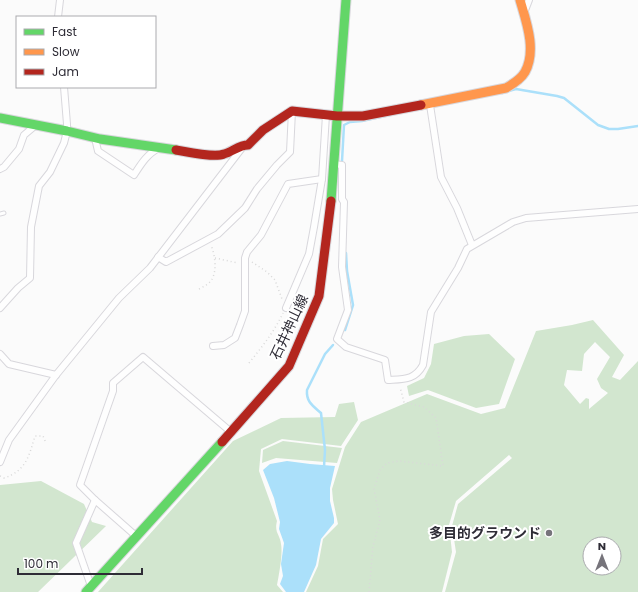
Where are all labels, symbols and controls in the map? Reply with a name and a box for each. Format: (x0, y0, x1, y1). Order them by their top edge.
legend (16, 16, 156, 88)
text: Fast (52, 23, 77, 40)
text: Slow (52, 43, 80, 60)
text: Jam (52, 63, 79, 80)
street label: 石井神山線 (265, 291, 313, 363)
place label: 多目的グラウンド (429, 523, 541, 543)
marker: 多目的グラウンド (544, 528, 554, 538)
north arrow (582, 536, 622, 576)
text: N (598, 538, 606, 554)
scale bar (18, 550, 142, 576)
text: 100 m (24, 555, 58, 572)

